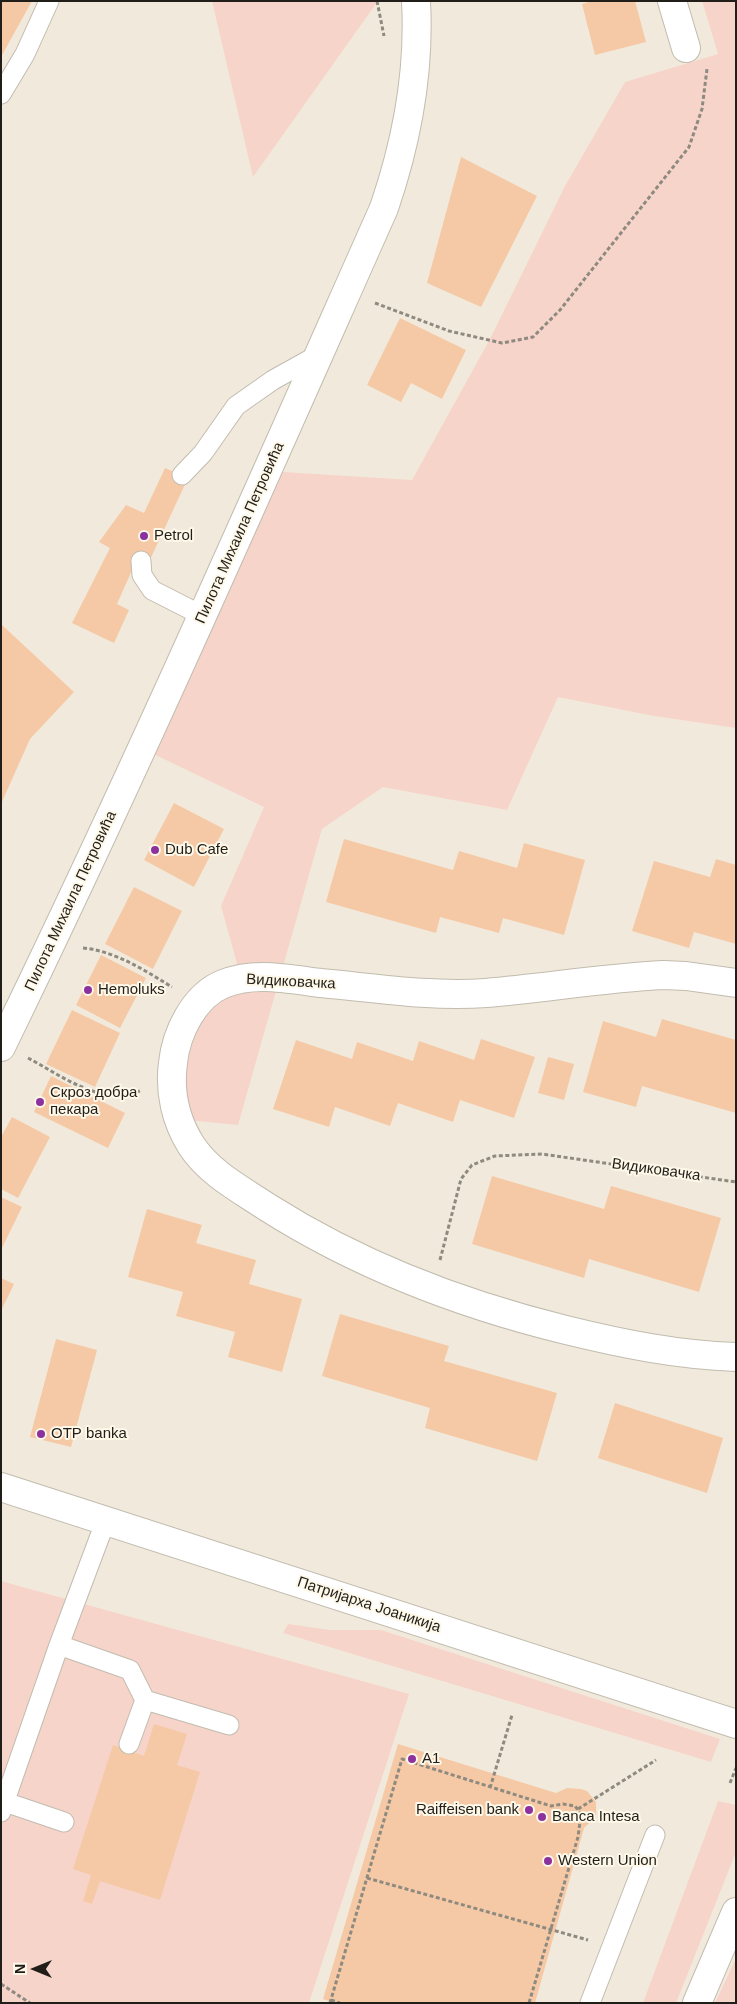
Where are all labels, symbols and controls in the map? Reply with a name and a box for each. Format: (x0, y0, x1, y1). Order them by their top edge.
street label: Пилота Михаила Петровића (192, 439, 288, 627)
place label: Petrol (154, 527, 193, 545)
marker: Petrol (138, 530, 150, 542)
street label: Пилота Михаила Петровића (21, 808, 121, 994)
place label: Dub Cafe (165, 841, 228, 859)
marker: Dub Cafe (149, 844, 161, 856)
street label: Видиковачка (246, 971, 336, 993)
place label: Hemoluks (98, 981, 165, 999)
marker: Hemoluks (82, 984, 94, 996)
place label: Скроз добра пекара (50, 1084, 137, 1119)
marker: Скроз добра пекара (34, 1096, 46, 1108)
street label: Видиковачка (610, 1155, 702, 1185)
place label: OTP banka (51, 1425, 127, 1443)
marker: OTP banka (35, 1428, 47, 1440)
street label: Патријарха Јоаникија (295, 1573, 443, 1637)
place label: A1 (422, 1750, 440, 1768)
marker: A1 (406, 1753, 418, 1765)
place label: Raiffeisen bank (416, 1801, 519, 1819)
marker: Raiffeisen bank (523, 1804, 535, 1816)
place label: Banca Intesa (552, 1808, 640, 1826)
marker: Banca Intesa (536, 1811, 548, 1823)
place label: Western Union (558, 1852, 657, 1870)
marker: Western Union (542, 1855, 554, 1867)
north arrow (10, 1944, 60, 1994)
text: N (12, 1964, 28, 1974)

